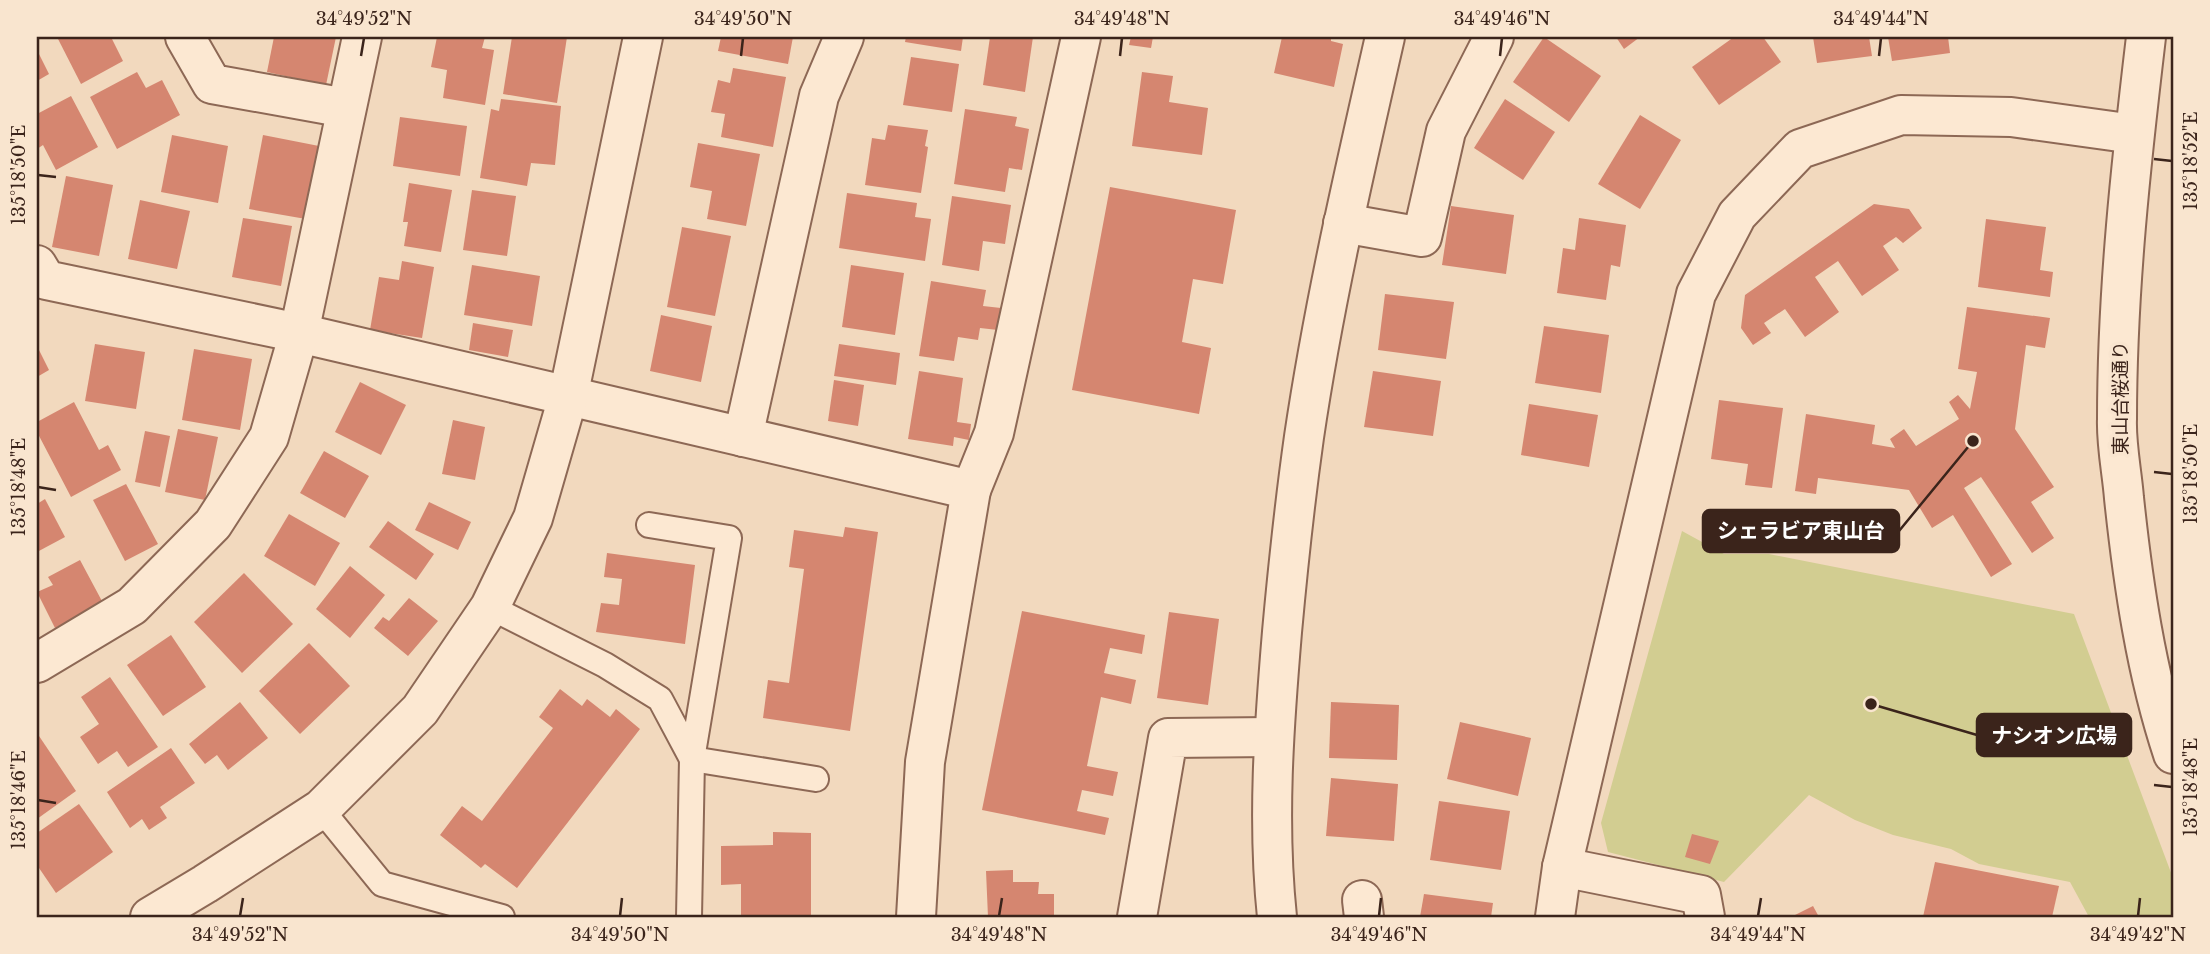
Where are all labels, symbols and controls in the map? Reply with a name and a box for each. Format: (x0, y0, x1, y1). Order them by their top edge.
text: 34°49'52"N (316, 8, 412, 30)
text: 34°49'50"N (694, 8, 792, 30)
text: 34°49'48"N (1074, 8, 1170, 30)
text: 34°49'46"N (1453, 8, 1551, 30)
text: 34°49'44"N (1833, 8, 1929, 30)
text: 135°18'52"E (2180, 112, 2202, 210)
text: 135°18'50"E (8, 125, 30, 225)
street label: 東山台桜通り (2109, 341, 2132, 455)
text: 135°18'50"E (2180, 424, 2202, 524)
text: 135°18'48"E (8, 438, 30, 536)
callout: シェラビア東山台 (1703, 510, 1899, 552)
text: シェラビア東山台 (1717, 518, 1885, 544)
callout: ナシオン広場 (1977, 714, 2131, 756)
text: ナシオン広場 (1991, 723, 2117, 749)
text: 135°18'48"E (2180, 738, 2202, 836)
text: 135°18'46"E (8, 750, 30, 850)
text: 34°49'52"N (192, 924, 288, 946)
text: 34°49'50"N (571, 924, 669, 946)
text: 34°49'48"N (951, 924, 1047, 946)
text: 34°49'46"N (1330, 924, 1428, 946)
text: 34°49'44"N (1710, 924, 1806, 946)
text: 34°49'42"N (2090, 924, 2186, 946)

